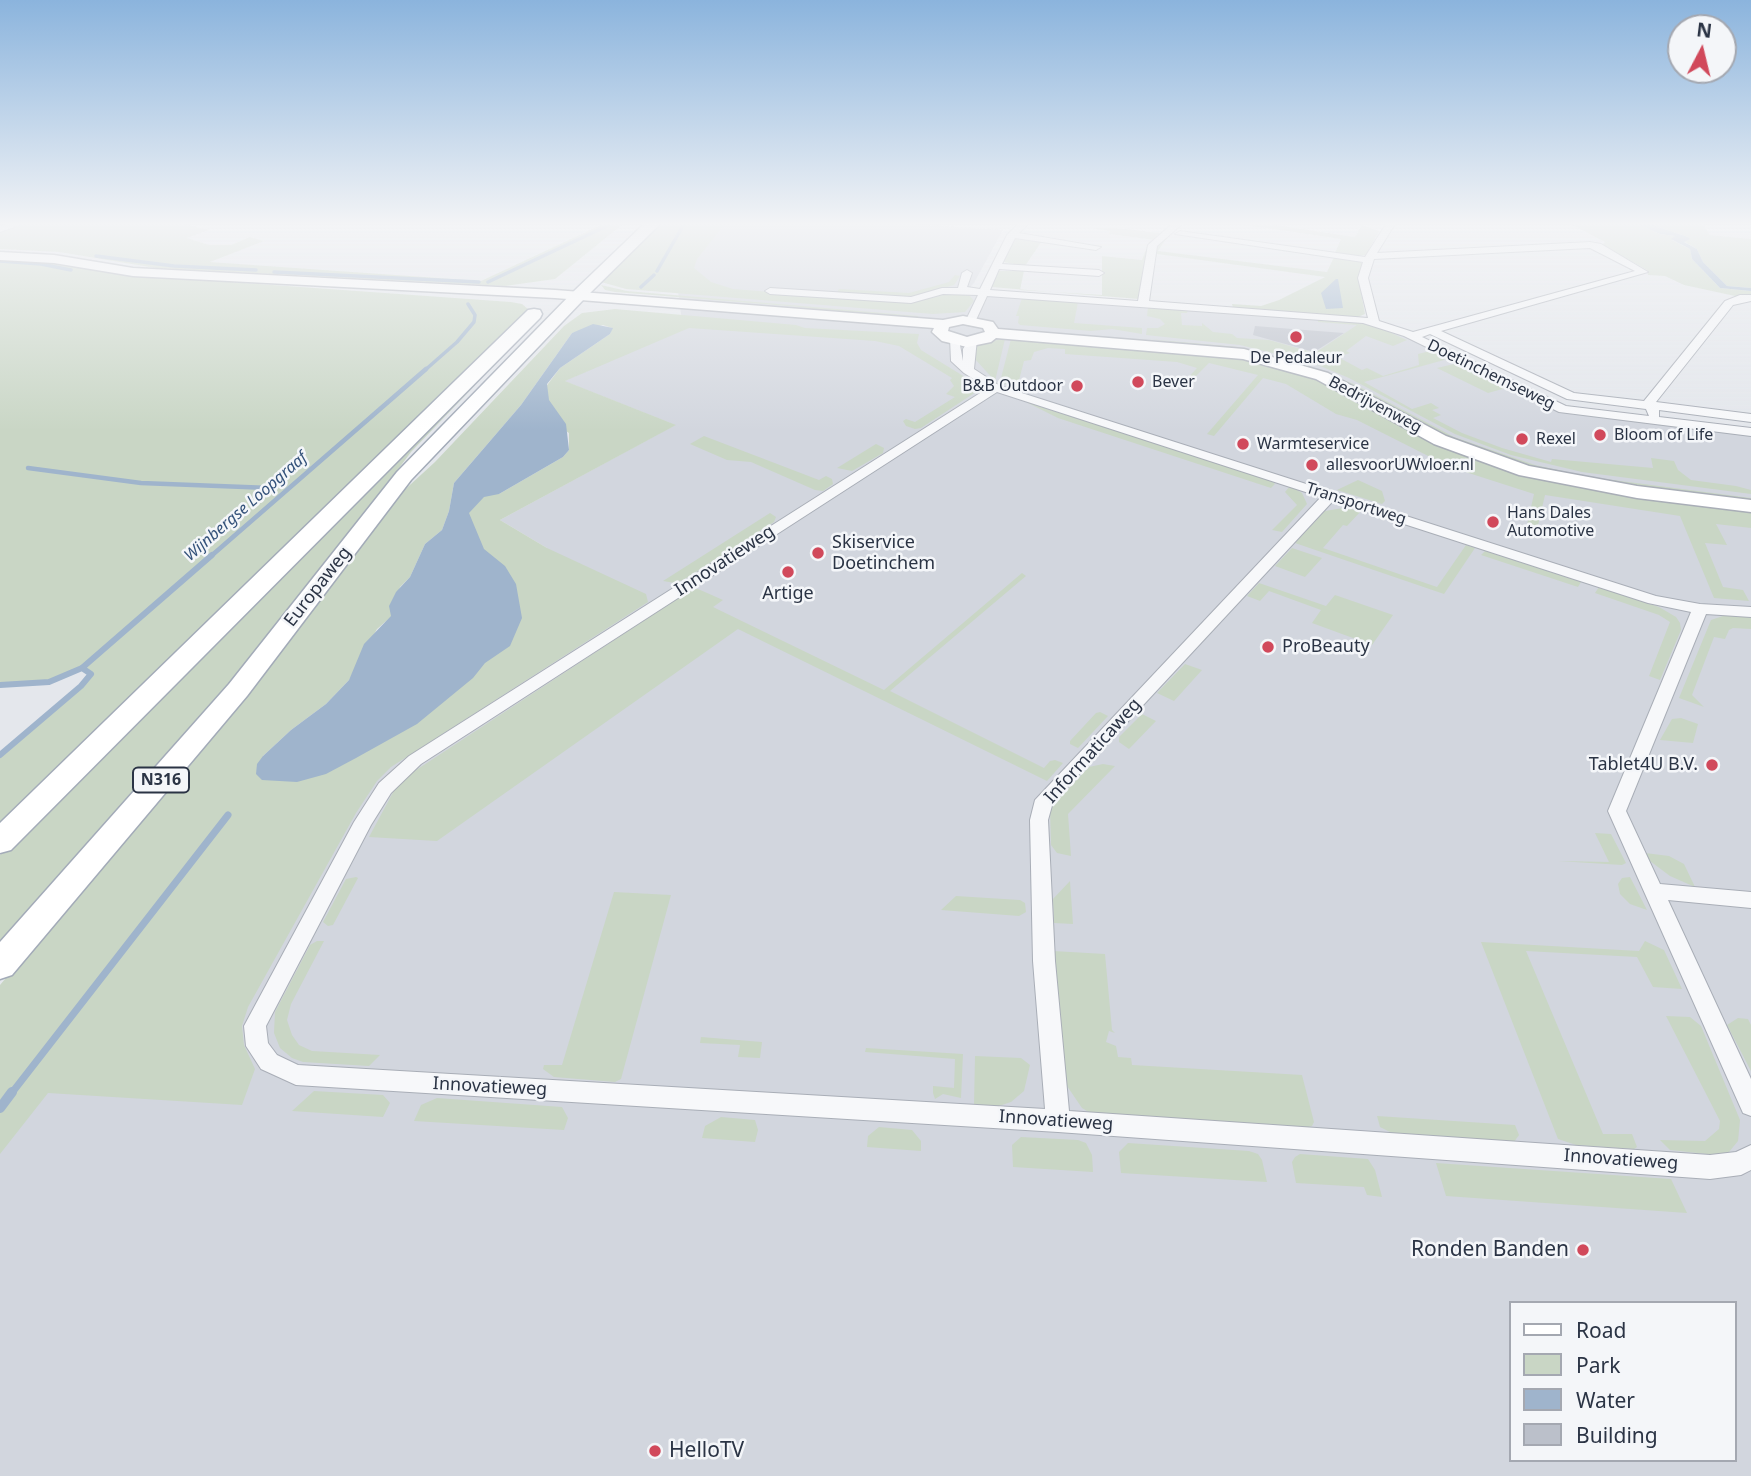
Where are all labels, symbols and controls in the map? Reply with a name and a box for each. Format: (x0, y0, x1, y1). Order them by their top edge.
north arrow (1667, 14, 1737, 84)
text: N (1695, 16, 1714, 44)
marker: De Pedaleur (1288, 329, 1304, 345)
street label: Doetinchemseweg (1424, 336, 1558, 414)
place label: De Pedaleur (1250, 348, 1342, 368)
place label: Bever (1152, 372, 1195, 392)
street label: Bedrijvenweg (1325, 372, 1425, 438)
marker: Bever (1130, 374, 1146, 390)
place label: B&B Outdoor (962, 376, 1063, 396)
marker: B&B Outdoor (1069, 378, 1085, 394)
place label: Bloom of Life (1614, 425, 1713, 445)
marker: Bloom of Life (1592, 427, 1608, 443)
place label: Rexel (1536, 429, 1576, 449)
marker: Rexel (1514, 431, 1530, 447)
place label: Warmteservice (1257, 434, 1369, 454)
marker: Warmteservice (1235, 436, 1251, 452)
water label: Wijnbergse Loopgraaf (181, 448, 311, 566)
place label: allesvoorUWvloer.nl (1326, 455, 1474, 475)
marker: allesvoorUWvloer.nl (1304, 457, 1320, 473)
street label: Transportweg (1303, 479, 1409, 529)
place label: Hans Dales Automotive (1507, 503, 1594, 541)
marker: Hans Dales Automotive (1485, 514, 1501, 530)
street label: Innovatieweg (671, 521, 779, 601)
place label: Skiservice Doetinchem (832, 532, 935, 574)
street label: Europaweg (280, 543, 356, 631)
marker: Skiservice Doetinchem (810, 545, 826, 561)
marker: Artige (780, 564, 796, 580)
place label: Artige (762, 583, 814, 605)
place label: ProBeauty (1282, 636, 1370, 658)
marker: ProBeauty (1260, 639, 1276, 655)
street label: Informaticaweg (1040, 694, 1146, 808)
place label: Tablet4U B.V. (1589, 754, 1698, 776)
marker: Tablet4U B.V. (1704, 757, 1720, 773)
road number: N316 (133, 768, 189, 792)
street label: Innovatieweg (432, 1073, 548, 1101)
street label: Innovatieweg (998, 1106, 1114, 1136)
street label: Innovatieweg (1563, 1145, 1679, 1175)
place label: Ronden Banden (1411, 1237, 1569, 1263)
marker: Ronden Banden (1575, 1242, 1591, 1258)
legend (1510, 1301, 1737, 1462)
text: Road (1576, 1316, 1626, 1344)
text: Park (1576, 1351, 1620, 1379)
text: Water (1576, 1386, 1635, 1414)
text: Building (1576, 1421, 1658, 1449)
place label: HelloTV (669, 1438, 744, 1464)
marker: HelloTV (647, 1443, 663, 1459)

